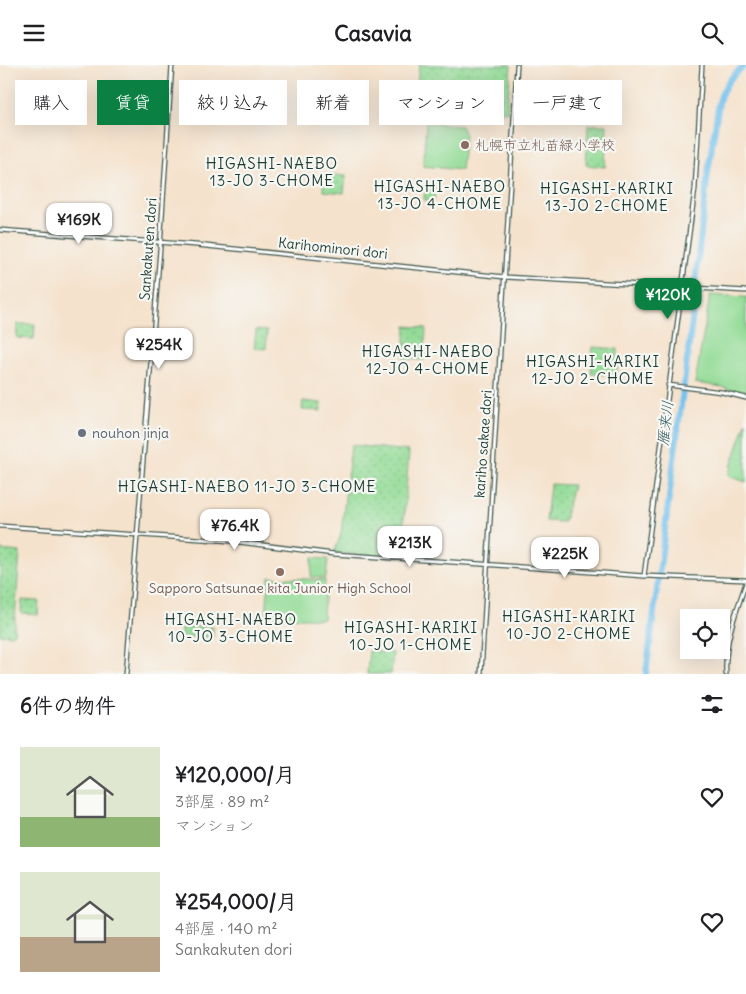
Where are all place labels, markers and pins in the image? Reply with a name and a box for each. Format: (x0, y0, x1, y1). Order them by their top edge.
place label: 札幌市立札苗緑小学校 (475, 136, 615, 154)
marker: 札幌市立札苗緑小学校 (459, 139, 471, 151)
pin: ¥169K (44, 203, 114, 245)
pin: ¥120K (633, 277, 703, 320)
pin: ¥254K (124, 327, 194, 370)
place label: nouhon jinja (92, 424, 169, 442)
marker: nouhon jinja (76, 427, 88, 439)
pin: ¥76.4K (194, 509, 276, 551)
pin: ¥213K (375, 525, 445, 568)
pin: ¥225K (530, 537, 600, 579)
marker: Sapporo Satsunae kita Junior High School (274, 566, 286, 578)
place label: Sapporo Satsunae kita Junior High School (149, 579, 411, 597)

